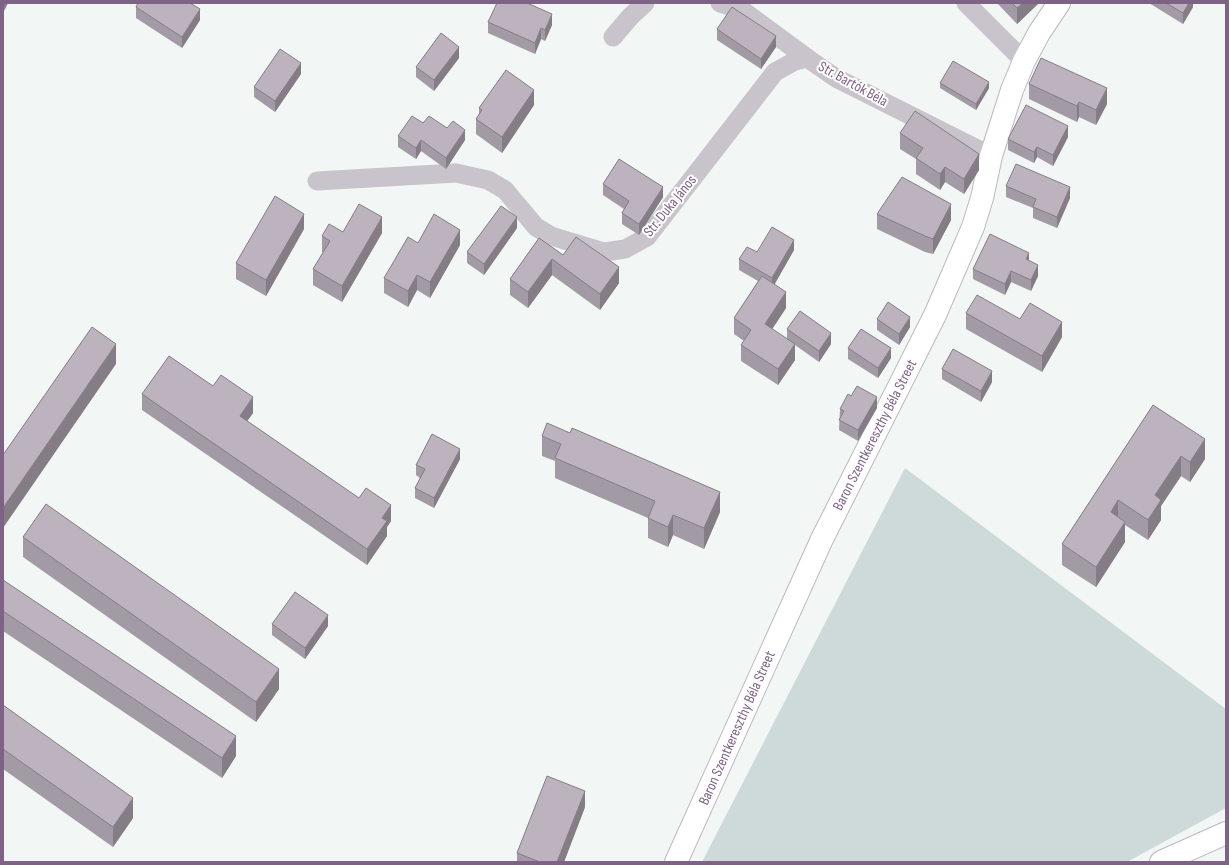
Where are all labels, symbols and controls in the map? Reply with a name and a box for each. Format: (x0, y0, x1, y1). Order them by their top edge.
street label: Str. Bartók Béla (815, 57, 891, 111)
street label: Str. Duka János (639, 171, 701, 241)
street label: Baron Szentkereszthy Béla Street (829, 356, 922, 514)
street label: Baron Szentkereszthy Béla Street (694, 648, 780, 808)

